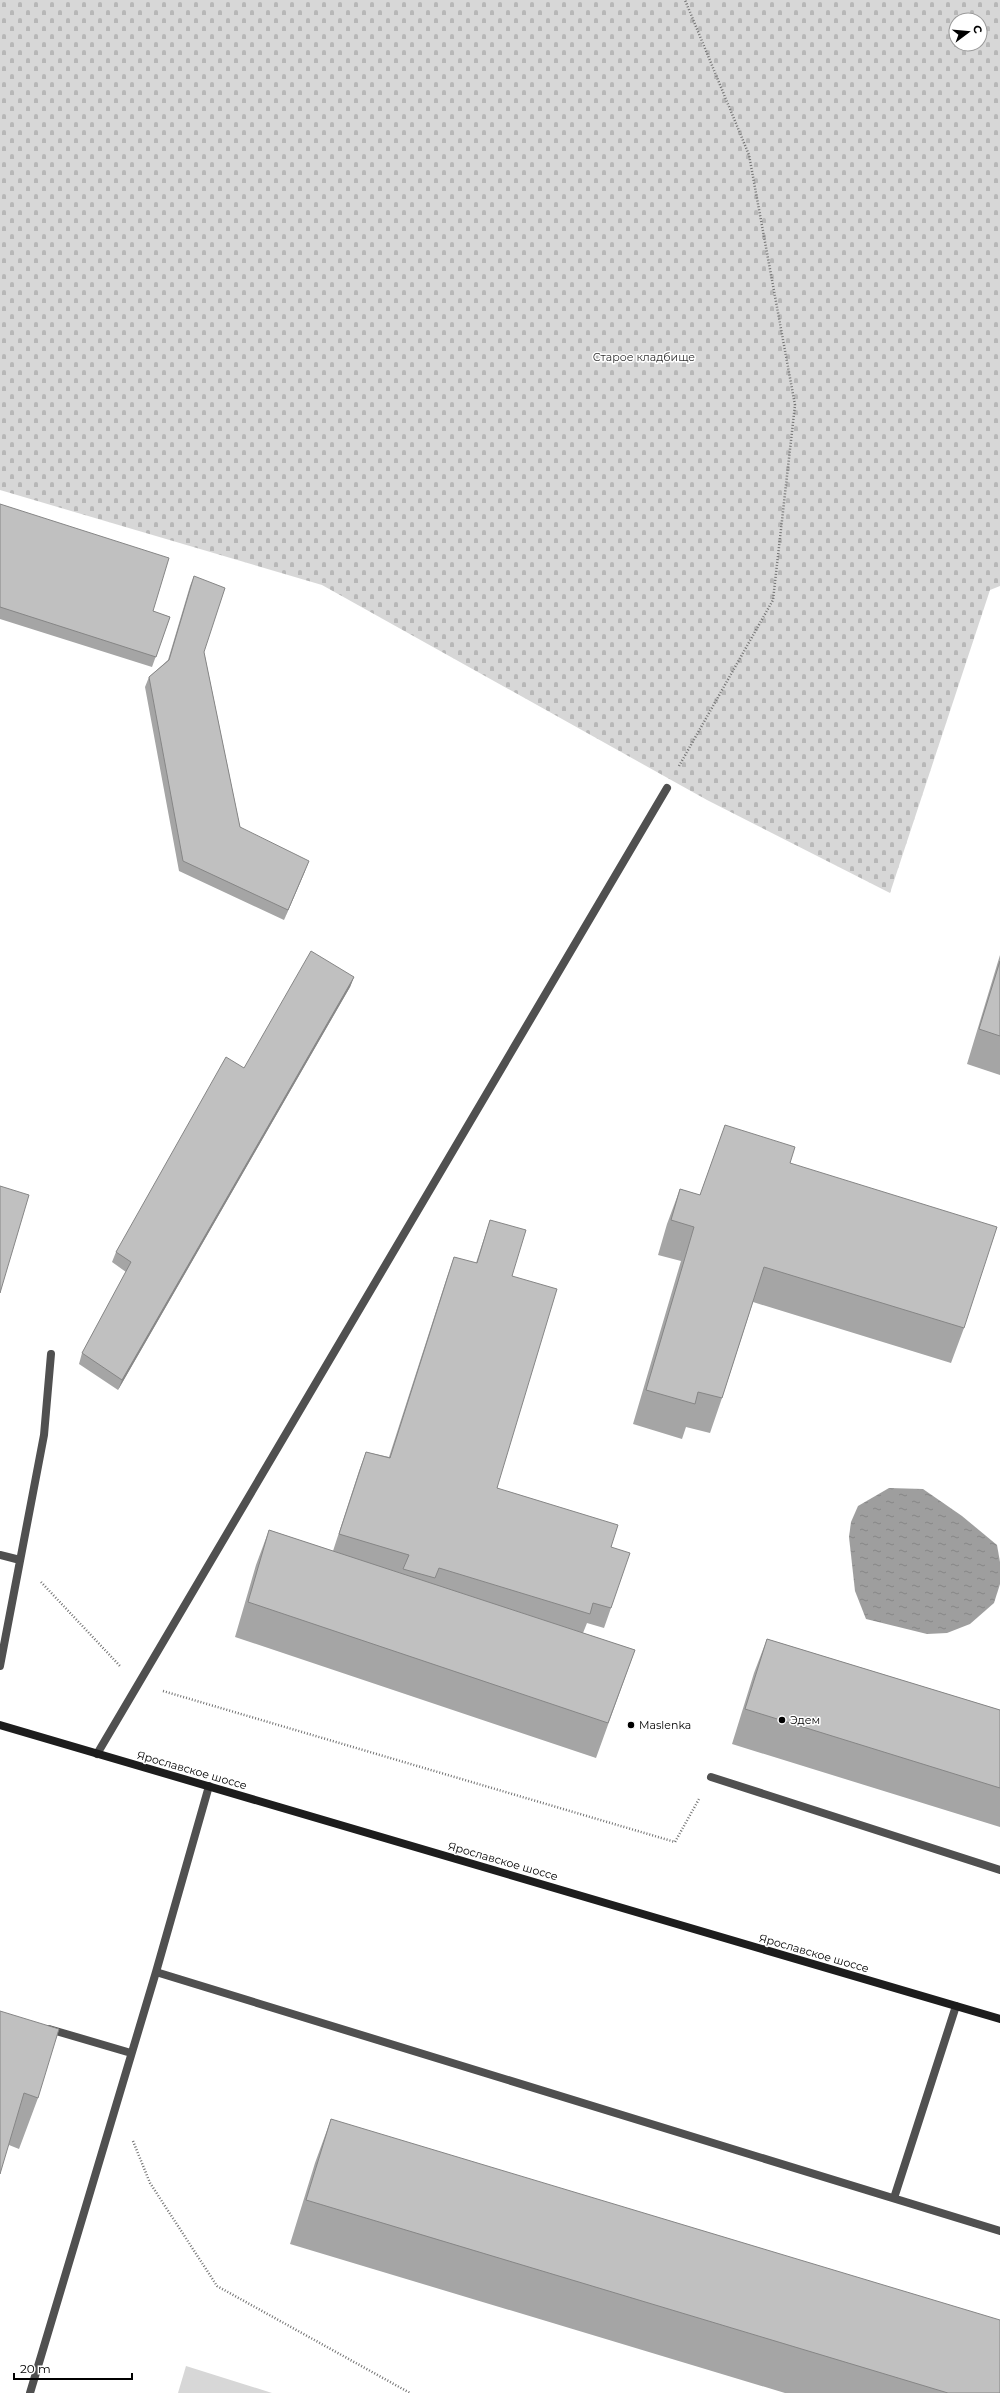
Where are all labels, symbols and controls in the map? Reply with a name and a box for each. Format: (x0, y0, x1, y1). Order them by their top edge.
north arrow (948, 12, 988, 52)
text: С (970, 23, 985, 35)
park label: Старое кладбище (593, 350, 695, 364)
place label: Эдем (790, 1713, 820, 1727)
marker: Эдем (777, 1715, 787, 1725)
place label: Maslenka (639, 1718, 691, 1732)
marker: Maslenka (626, 1720, 636, 1730)
street label: Ярославское шоссе (135, 1748, 249, 1792)
street label: Ярославское шоссе (446, 1839, 560, 1883)
street label: Ярославское шоссе (757, 1931, 871, 1975)
scale bar (14, 2355, 132, 2381)
text: 20 m (20, 2361, 51, 2376)

